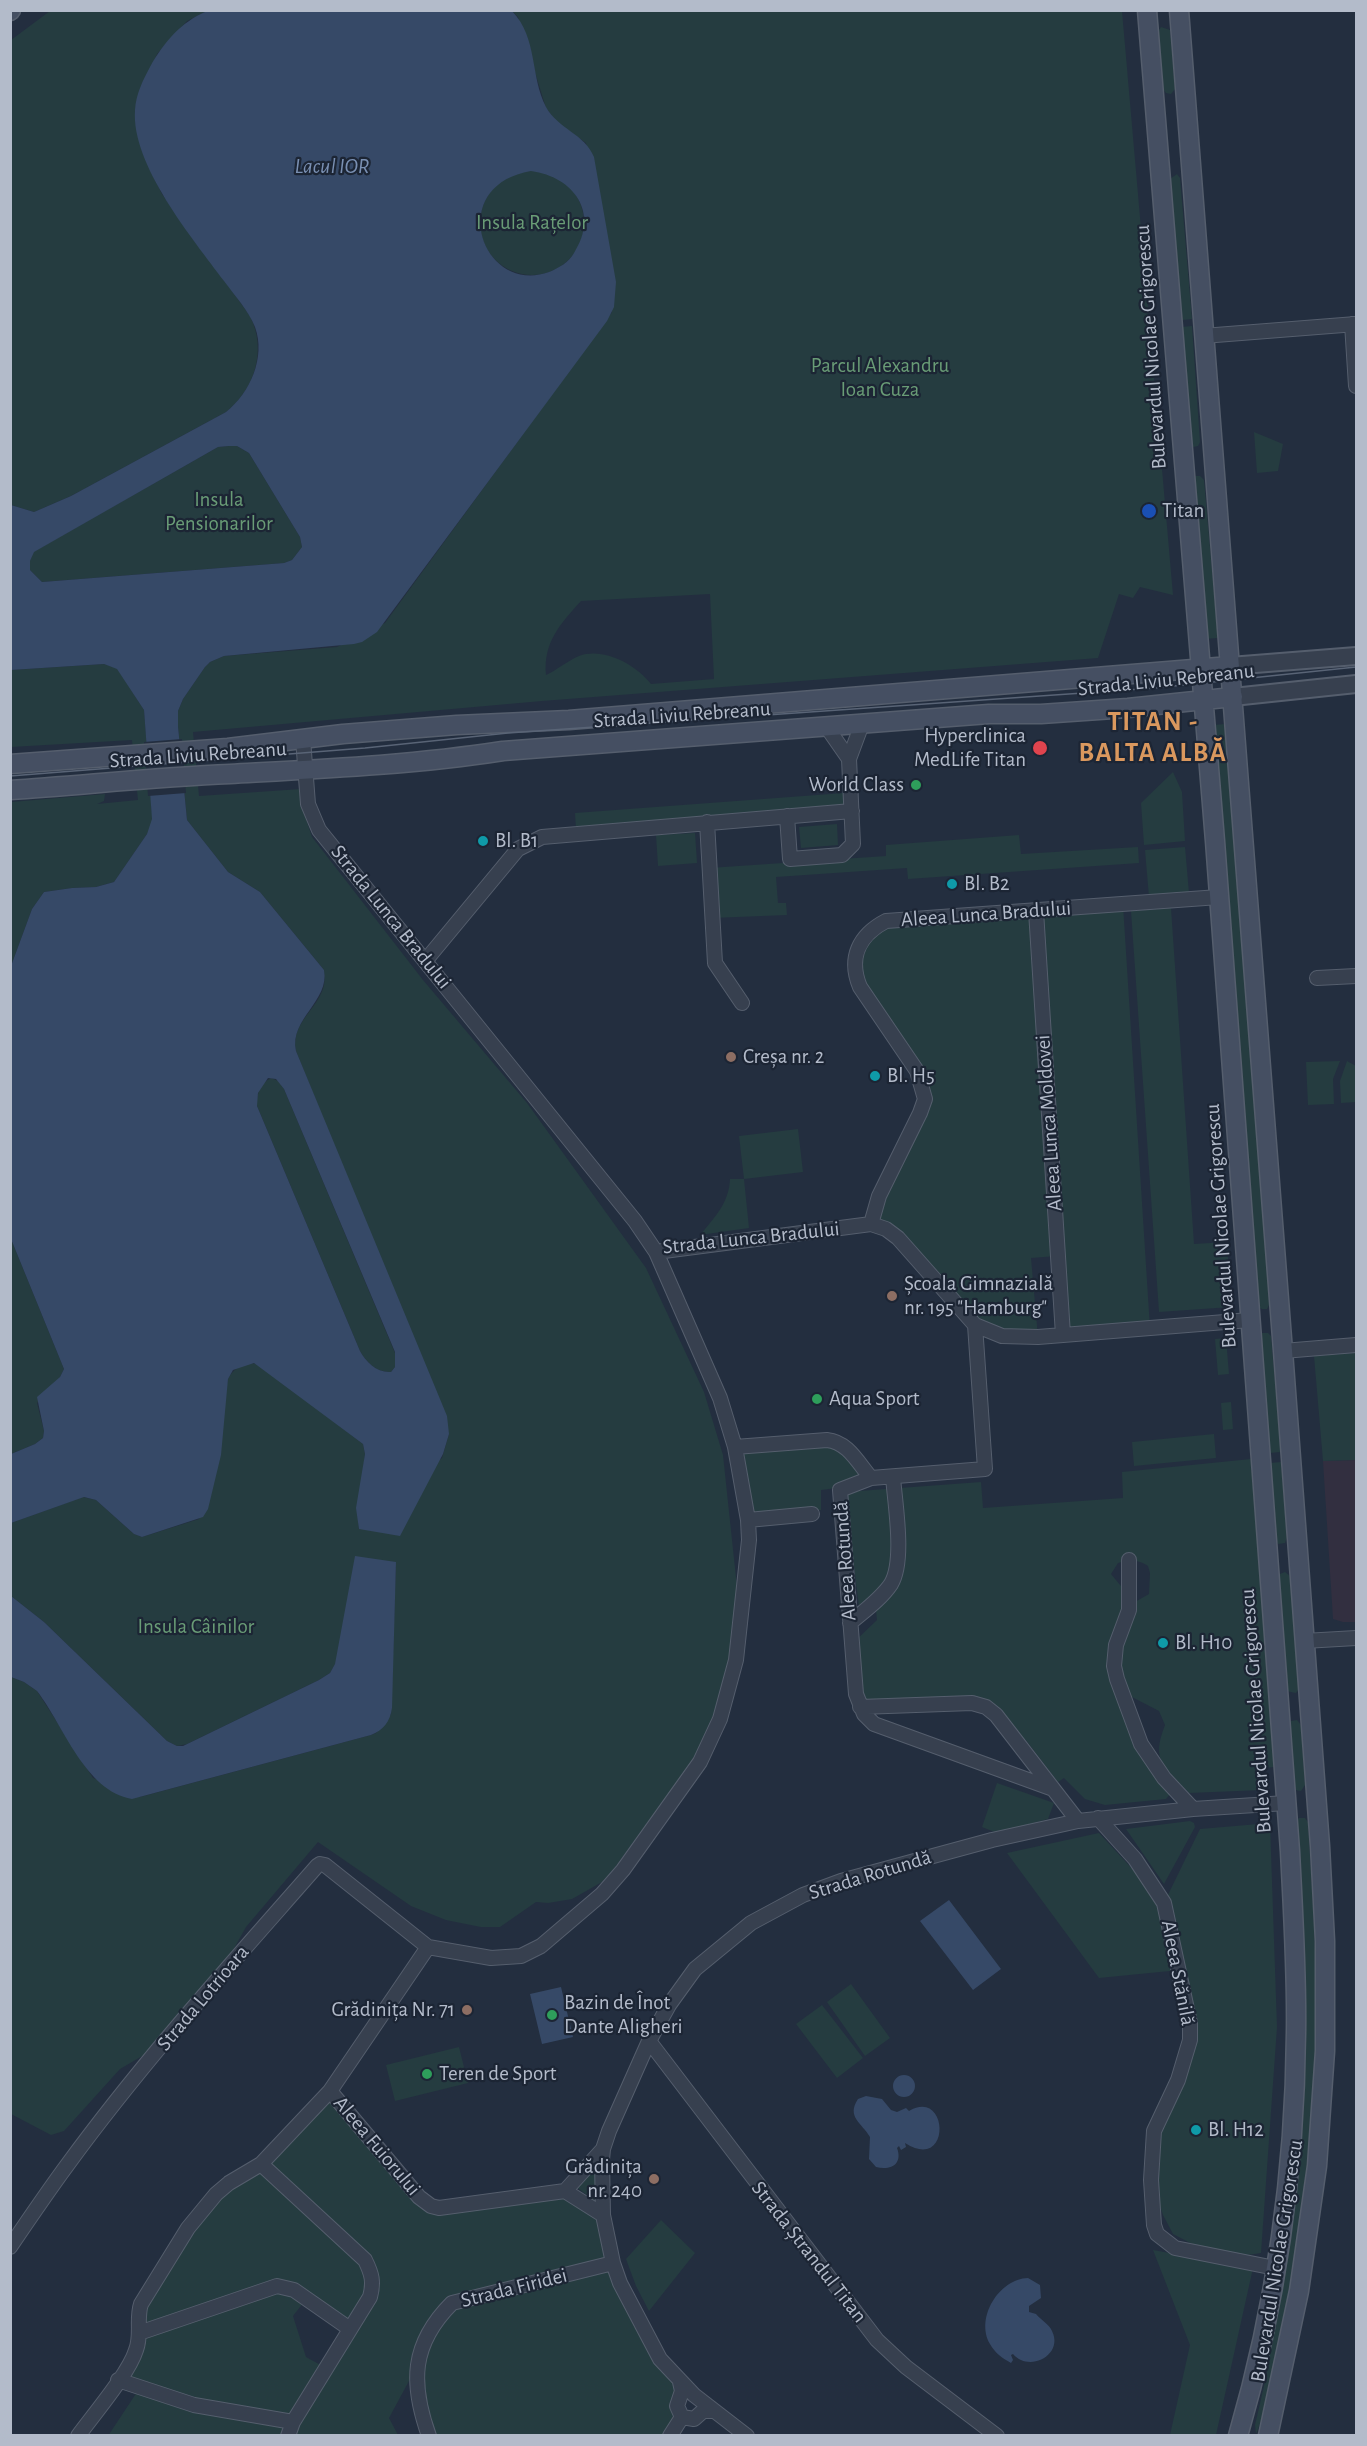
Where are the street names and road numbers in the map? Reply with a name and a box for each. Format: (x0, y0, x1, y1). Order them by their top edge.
street label: Bulevardul Nicolae Grigorescu (1130, 224, 1172, 470)
street label: Strada Liviu Rebreanu (1076, 658, 1256, 702)
street label: Strada Liviu Rebreanu (593, 696, 771, 734)
street label: Strada Liviu Rebreanu (109, 736, 287, 774)
street label: Strada Lunca Bradului (325, 840, 457, 994)
street label: Aleea Lunca Bradului (900, 895, 1072, 933)
street label: Aleea Lunca Moldovei (1030, 1034, 1068, 1212)
street label: Bulevardul Nicolae Grigorescu (1200, 1103, 1242, 1349)
street label: Strada Lunca Bradului (661, 1216, 841, 1260)
street label: Aleea Rotundă (828, 1500, 862, 1622)
street label: Bulevardul Nicolae Grigorescu (1235, 1588, 1277, 1834)
street label: Strada Rotundă (806, 1844, 934, 1906)
street label: Aleea Stănilă (1155, 1918, 1201, 2028)
street label: Strada Lotrioara (151, 1940, 255, 2056)
street label: Aleea Fuiorului (328, 2091, 426, 2201)
street label: Bulevardul Nicolae Grigorescu (1245, 2138, 1309, 2384)
street label: Strada Ștrandul Titan (746, 2176, 872, 2328)
street label: Strada Firidei (458, 2263, 570, 2313)

